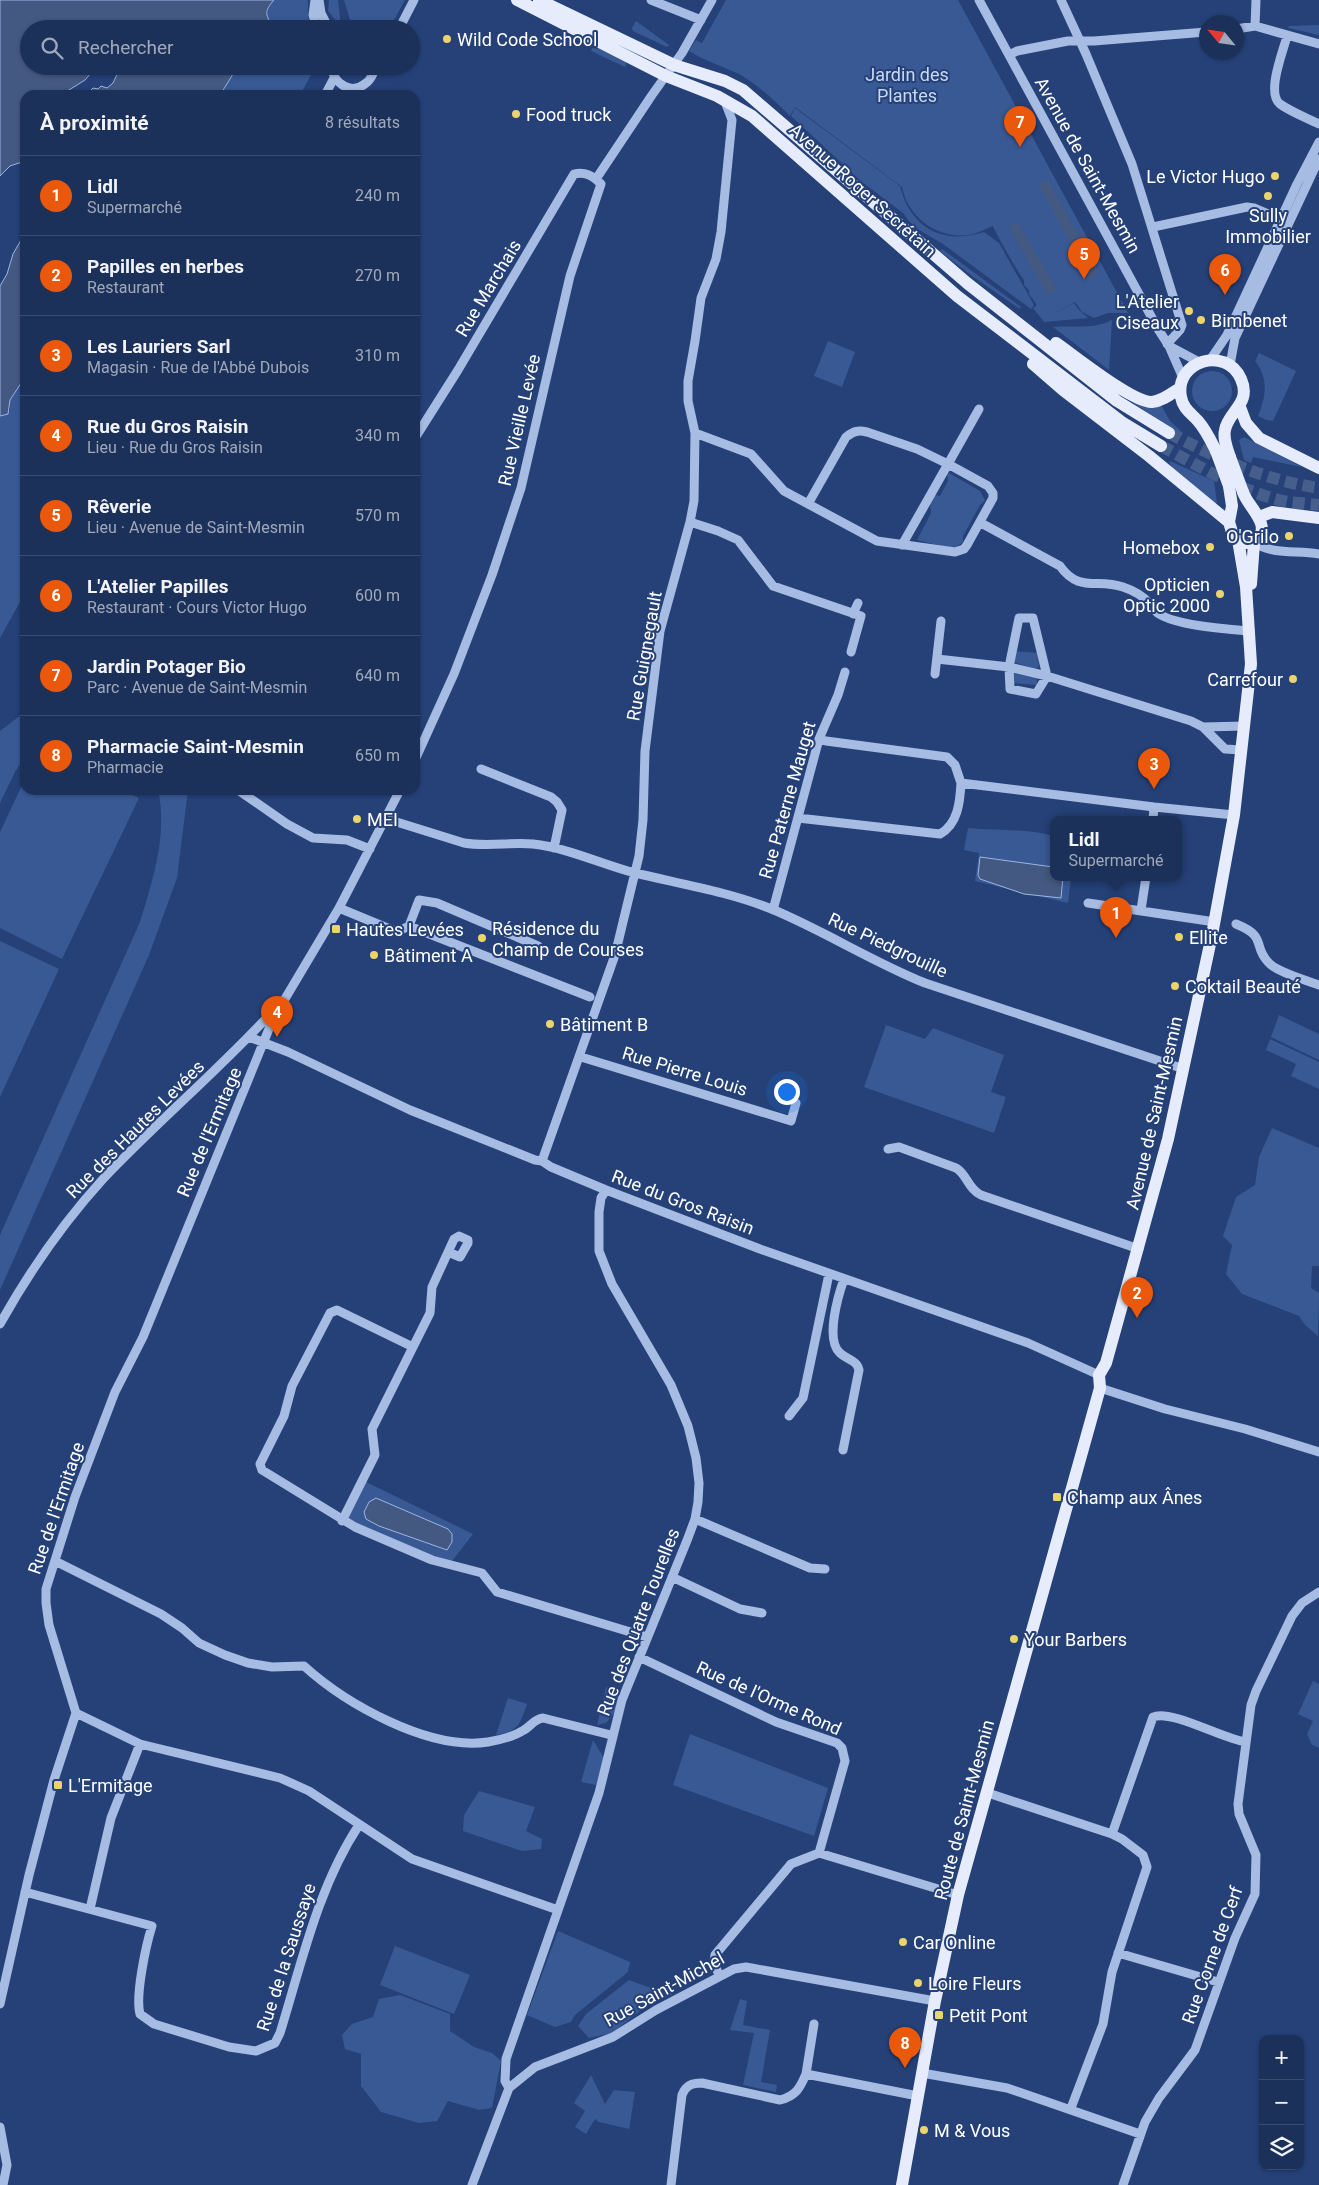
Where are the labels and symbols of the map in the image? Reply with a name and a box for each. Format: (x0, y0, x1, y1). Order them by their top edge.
north arrow (1199, 15, 1244, 60)
place label: Wild Code School (457, 29, 597, 50)
marker: Wild Code School (441, 33, 453, 45)
park label: Jardin des Plantes (865, 64, 949, 106)
street label: Avenue de Saint-Mesmin (1031, 73, 1145, 257)
place label: Food truck (526, 104, 612, 125)
pin: 7 (1004, 106, 1036, 147)
marker: Food truck (510, 108, 522, 120)
street label: Avenue Roger Secrétain (785, 119, 941, 261)
place label: Le Victor Hugo (1146, 166, 1265, 187)
marker: Le Victor Hugo (1269, 170, 1281, 182)
marker: Sully Immobilier (1262, 190, 1274, 202)
place label: Sully Immobilier (1225, 205, 1311, 247)
street label: Rue Marchais (451, 236, 525, 340)
pin: 5 (1068, 238, 1100, 279)
pin: 6 (1209, 254, 1241, 295)
place label: L'Atelier Ciseaux (1115, 291, 1179, 333)
marker: L'Atelier Ciseaux (1183, 305, 1195, 317)
place label: Bimbenet (1211, 310, 1288, 331)
marker: Bimbenet (1195, 314, 1207, 326)
street label: Rue Vieille Levée (494, 352, 544, 488)
place label: O'Grilo (1226, 526, 1279, 547)
marker: O'Grilo (1283, 530, 1295, 542)
place label: Homebox (1122, 537, 1200, 558)
marker: Homebox (1204, 541, 1216, 553)
place label: Opticien Optic 2000 (1123, 574, 1210, 616)
marker: Opticien Optic 2000 (1214, 588, 1226, 600)
street label: Rue Guignegault (622, 589, 666, 722)
place label: Carrefour (1207, 669, 1283, 690)
marker: Carrefour (1287, 673, 1299, 685)
street label: Rue Paterne Mauget (755, 719, 820, 881)
pin: 3 (1138, 748, 1170, 789)
place label: MEI (367, 809, 398, 830)
marker: MEI (351, 813, 363, 825)
pin: 1 (1100, 897, 1132, 938)
street label: Rue Piedgrouille (825, 908, 951, 982)
place label: Résidence du Champ de Courses (492, 918, 644, 960)
place label: Hautes Levées (346, 919, 464, 940)
marker: Hautes Levées (330, 923, 342, 935)
place label: Ellite (1189, 927, 1228, 948)
marker: Ellite (1173, 931, 1185, 943)
marker: Résidence du Champ de Courses (476, 932, 488, 944)
place label: Bâtiment A (384, 945, 473, 966)
marker: Bâtiment A (368, 949, 380, 961)
place label: Coktail Beauté (1185, 976, 1301, 997)
marker: Coktail Beauté (1169, 980, 1181, 992)
pin: 4 (261, 996, 293, 1037)
place label: Bâtiment B (560, 1014, 648, 1035)
street label: Avenue de Saint-Mesmin (1122, 1014, 1186, 1212)
marker: Bâtiment B (544, 1018, 556, 1030)
street label: Rue Pierre Louis (620, 1042, 750, 1100)
street label: Rue des Hautes Levées (62, 1056, 208, 1202)
street label: Rue de l'Ermitage (172, 1064, 246, 1200)
your location (774, 1079, 800, 1105)
street label: Rue du Gros Raisin (609, 1165, 757, 1239)
pin: 2 (1121, 1277, 1153, 1318)
street label: Rue de l'Ermitage (24, 1439, 88, 1577)
place label: Champ aux Ânes (1067, 1487, 1202, 1508)
marker: Champ aux Ânes (1051, 1491, 1063, 1503)
street label: Rue des Quatre Tourelles (593, 1525, 683, 1719)
place label: Your Barbers (1024, 1629, 1127, 1650)
marker: Your Barbers (1008, 1633, 1020, 1645)
street label: Rue de l'Orme Rond (693, 1657, 845, 1739)
street label: Route de Saint-Mesmin (930, 1718, 998, 1902)
place label: L'Ermitage (68, 1775, 153, 1796)
marker: L'Ermitage (52, 1779, 64, 1791)
street label: Rue de la Saussaye (252, 1880, 320, 2034)
street label: Rue Corne de Cerf (1177, 1883, 1247, 2027)
place label: Car Online (913, 1932, 996, 1953)
marker: Car Online (897, 1936, 909, 1948)
street label: Rue Saint-Michel (600, 1947, 728, 2031)
place label: Loire Fleurs (928, 1973, 1021, 1994)
marker: Loire Fleurs (912, 1977, 924, 1989)
place label: Petit Pont (949, 2005, 1028, 2026)
marker: Petit Pont (933, 2009, 945, 2021)
pin: 8 (889, 2027, 921, 2068)
place label: M & Vous (934, 2120, 1010, 2141)
marker: M & Vous (918, 2124, 930, 2136)

